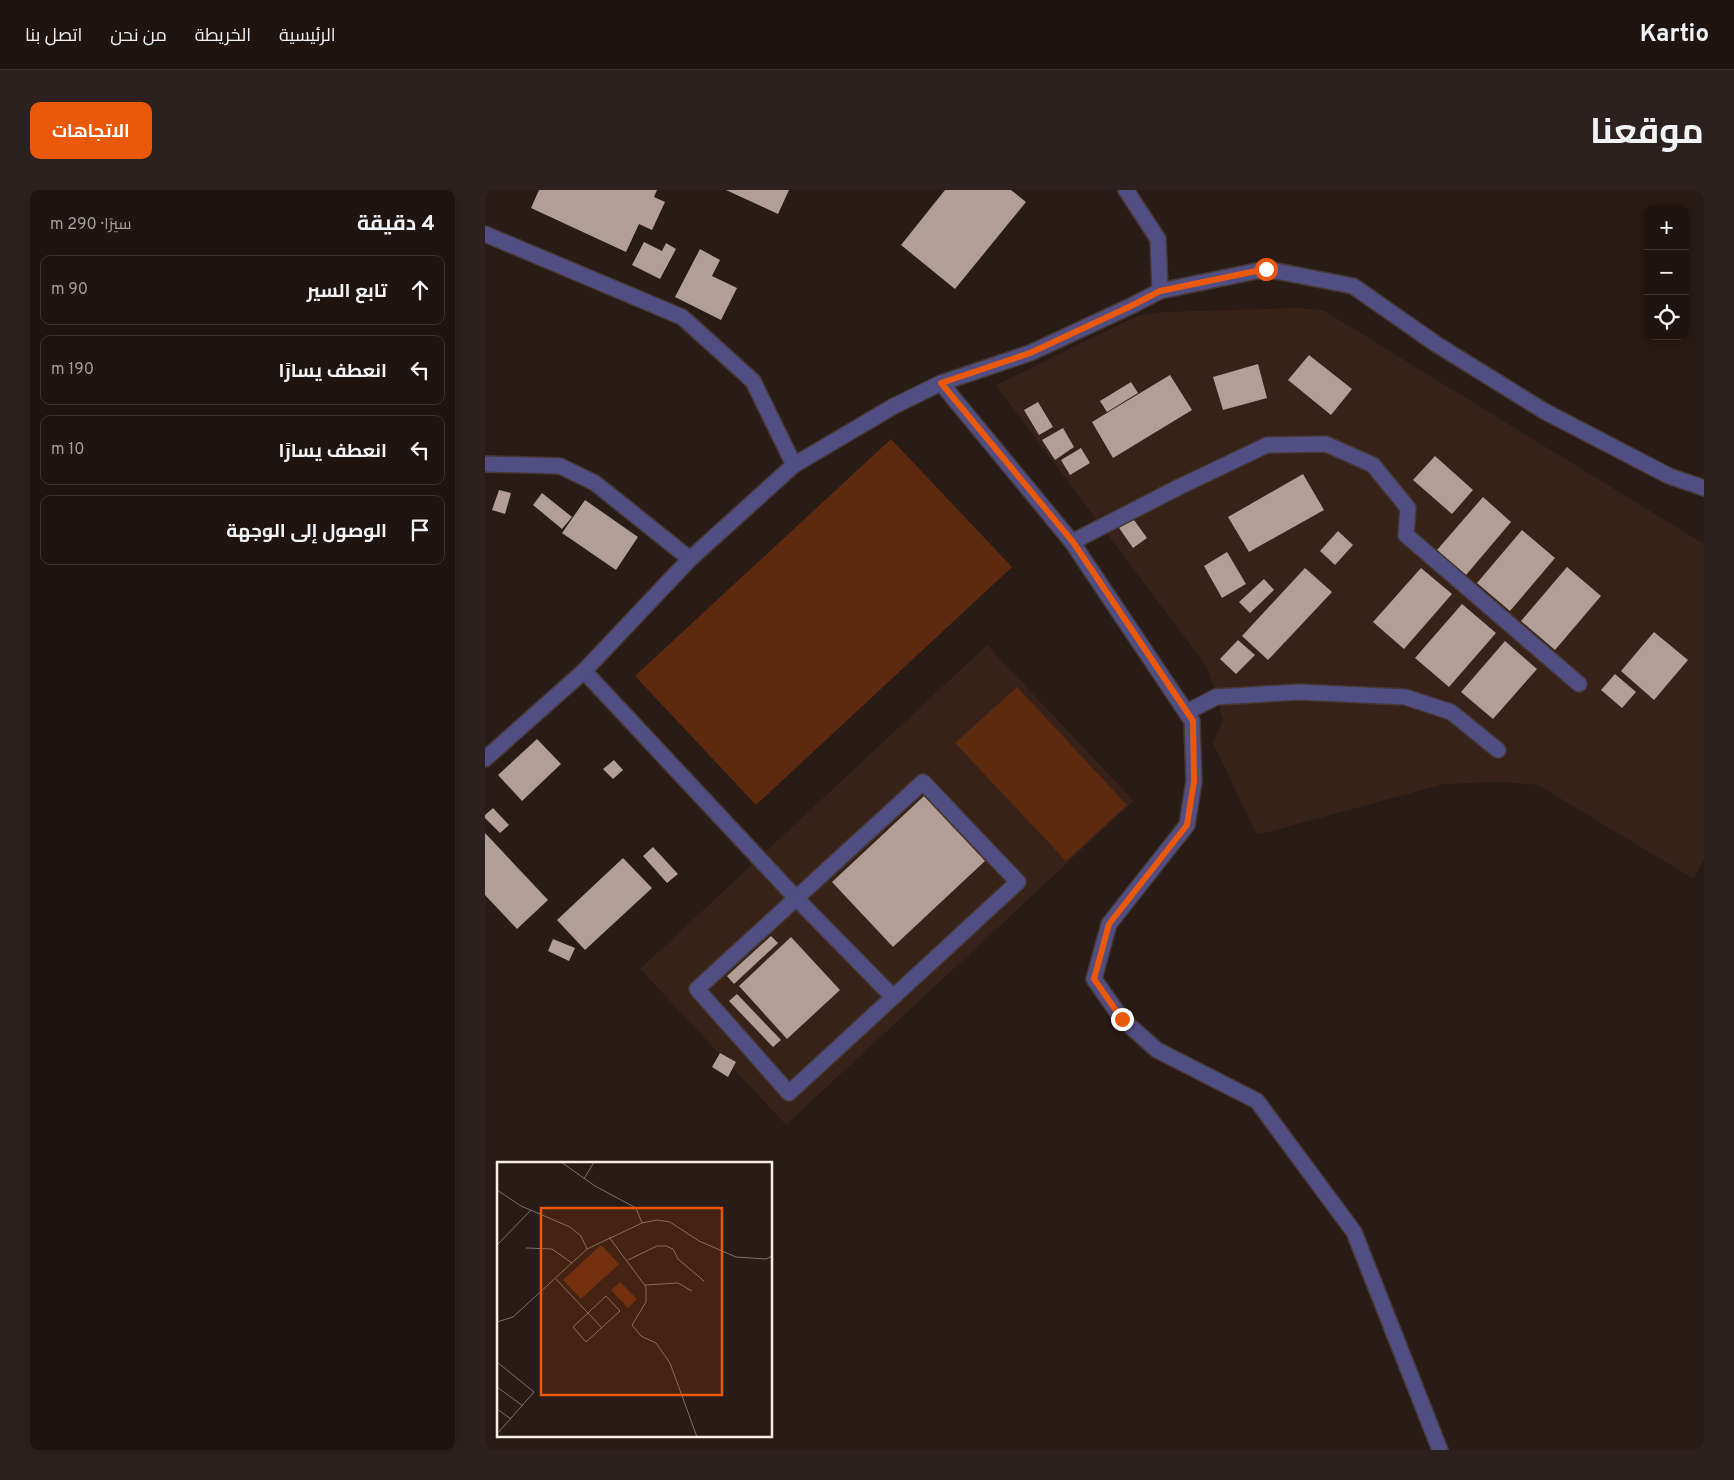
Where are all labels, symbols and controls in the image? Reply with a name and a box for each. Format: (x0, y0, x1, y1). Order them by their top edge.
text: Kartio (1640, 20, 1709, 50)
text: اتصل بنا (25, 25, 82, 48)
text: من نحن (110, 25, 167, 48)
text: الخريطة (195, 25, 251, 48)
text: الرئيسية (279, 25, 336, 48)
button: الاتجاهات (30, 102, 152, 159)
text: موقعنا (1590, 112, 1704, 156)
map controls (1644, 205, 1689, 340)
button: + (1644, 205, 1689, 250)
text: 4 دقيقة (357, 211, 435, 238)
text: سيرًا · 290 m (50, 215, 131, 235)
button: − (1644, 250, 1689, 295)
route start (1255, 258, 1278, 281)
icon: ahead (406, 276, 434, 304)
text: 90 m (51, 280, 88, 300)
text: تابع السير (307, 280, 387, 304)
button: locate (1644, 295, 1689, 340)
icon: left (406, 356, 434, 384)
text: 190 m (51, 360, 94, 380)
text: انعطف يسارًا (279, 360, 387, 384)
icon: left (406, 436, 434, 464)
text: 10 m (51, 440, 85, 460)
text: انعطف يسارًا (279, 440, 387, 464)
icon: arrive (406, 516, 434, 544)
text: الوصول إلى الوجهة (226, 520, 387, 544)
route end (1111, 1008, 1134, 1031)
inset map (497, 1162, 773, 1438)

